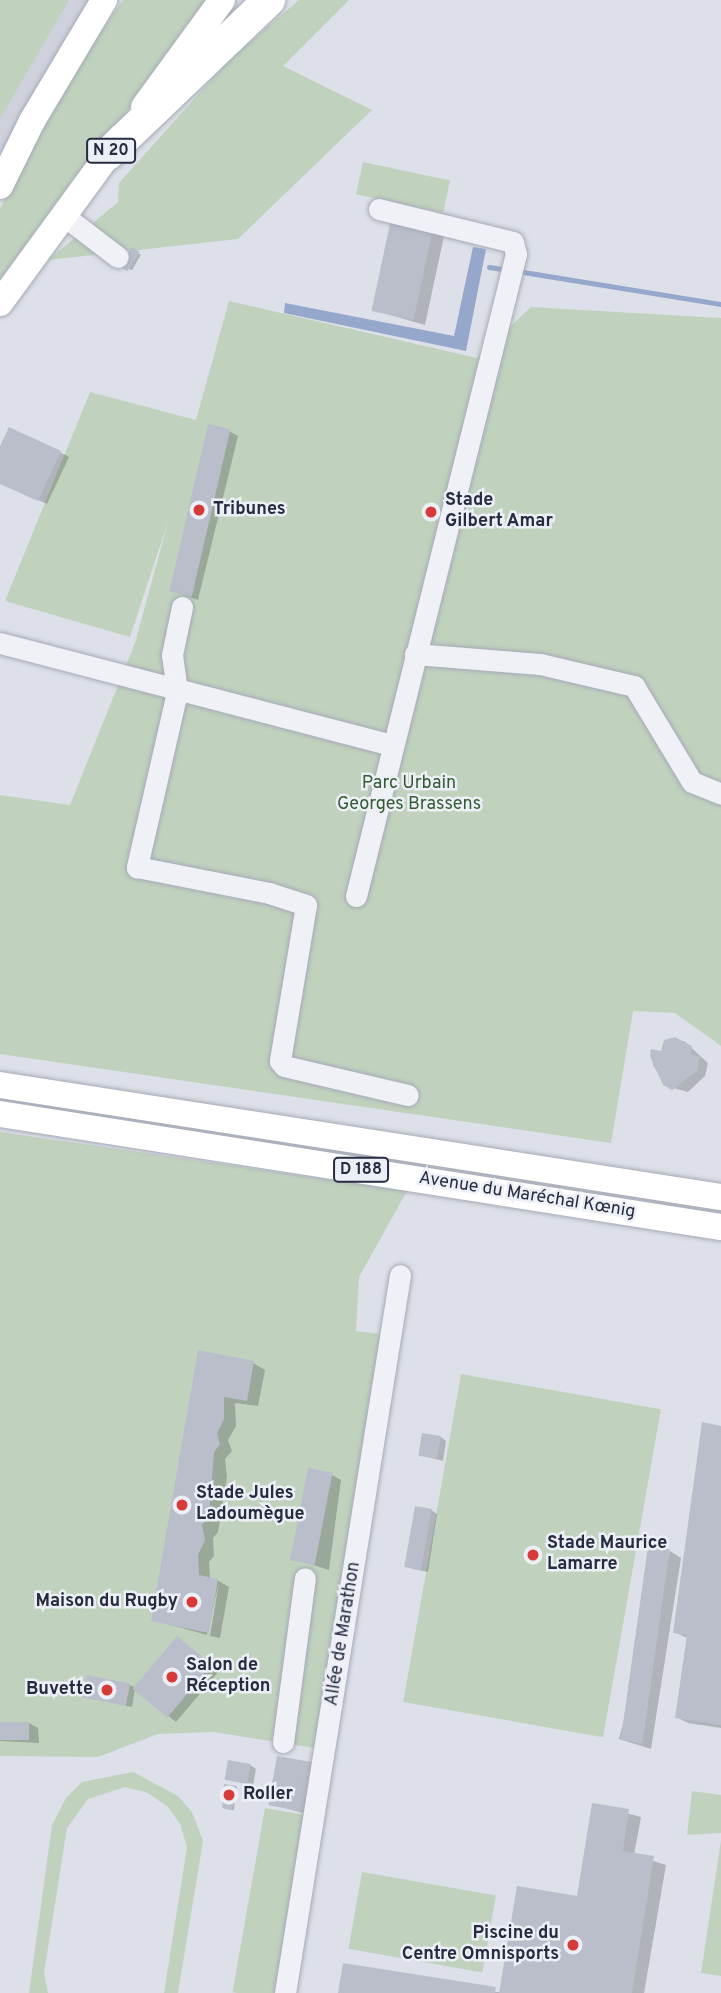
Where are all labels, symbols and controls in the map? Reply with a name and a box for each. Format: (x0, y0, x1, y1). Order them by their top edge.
road number: N 20 (85, 139, 137, 164)
place label: Stade Gilbert Amar (445, 491, 554, 534)
place label: Tribunes (213, 499, 286, 521)
marker: Tribunes (191, 502, 207, 518)
marker: Stade Gilbert Amar (423, 504, 439, 520)
park label: Parc Urbain Georges Brassens (337, 774, 481, 816)
road number: D 188 (333, 1158, 389, 1182)
street label: Avenue du Maréchal Kœnig (417, 1168, 637, 1224)
place label: Stade Jules Ladoumègue (196, 1484, 304, 1526)
marker: Stade Jules Ladoumègue (174, 1497, 190, 1513)
place label: Stade Maurice Lamarre (547, 1534, 667, 1576)
marker: Stade Maurice Lamarre (525, 1547, 541, 1563)
street label: Allée de Marathon (322, 1560, 366, 1708)
place label: Maison du Rugby (35, 1591, 178, 1613)
marker: Maison du Rugby (184, 1594, 200, 1610)
place label: Salon de Réception (186, 1656, 270, 1698)
marker: Salon de Réception (164, 1669, 180, 1685)
place label: Buvette (26, 1679, 93, 1701)
marker: Buvette (99, 1682, 115, 1698)
place label: Roller (243, 1784, 293, 1806)
marker: Roller (221, 1787, 237, 1803)
place label: Piscine du Centre Omnisports (402, 1924, 559, 1966)
marker: Piscine du Centre Omnisports (565, 1937, 581, 1953)

